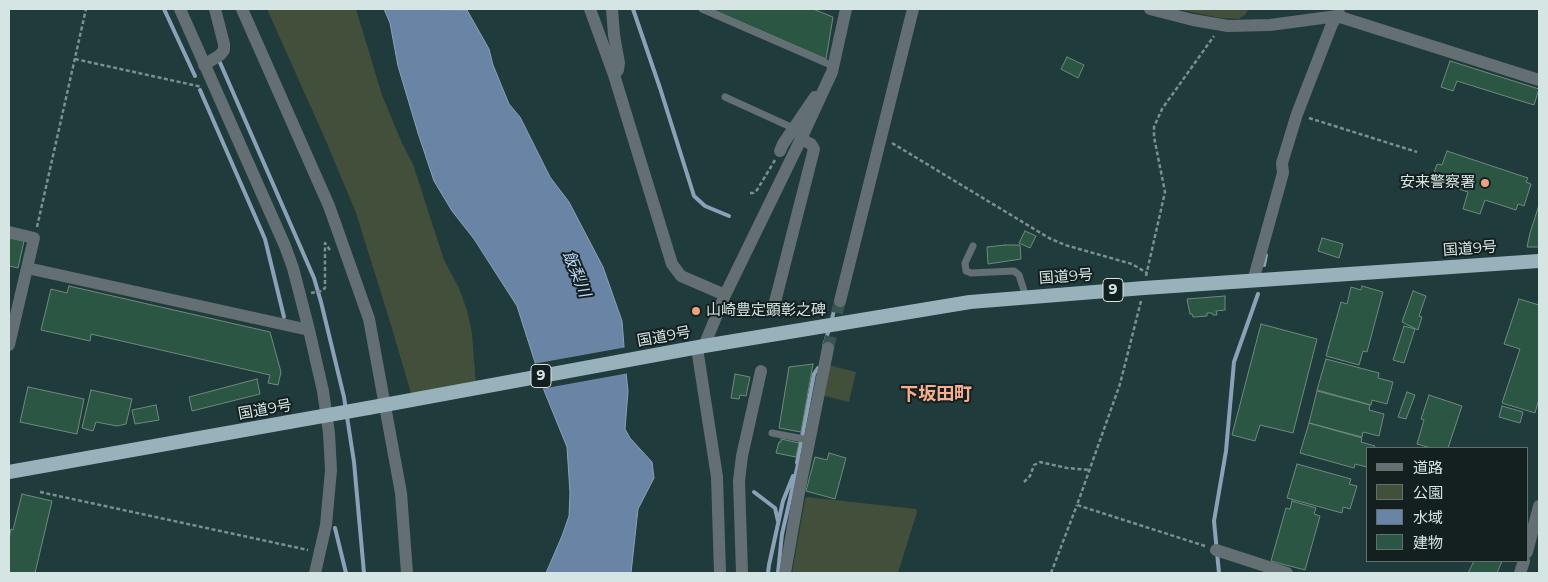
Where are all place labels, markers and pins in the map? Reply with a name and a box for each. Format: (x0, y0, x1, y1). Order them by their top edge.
place label: 安来警察署 (1400, 174, 1475, 192)
marker: 安来警察署 (1479, 177, 1491, 189)
place label: 山崎豊定顕彰之碑 (706, 302, 826, 320)
marker: 山崎豊定顕彰之碑 (690, 305, 702, 317)

